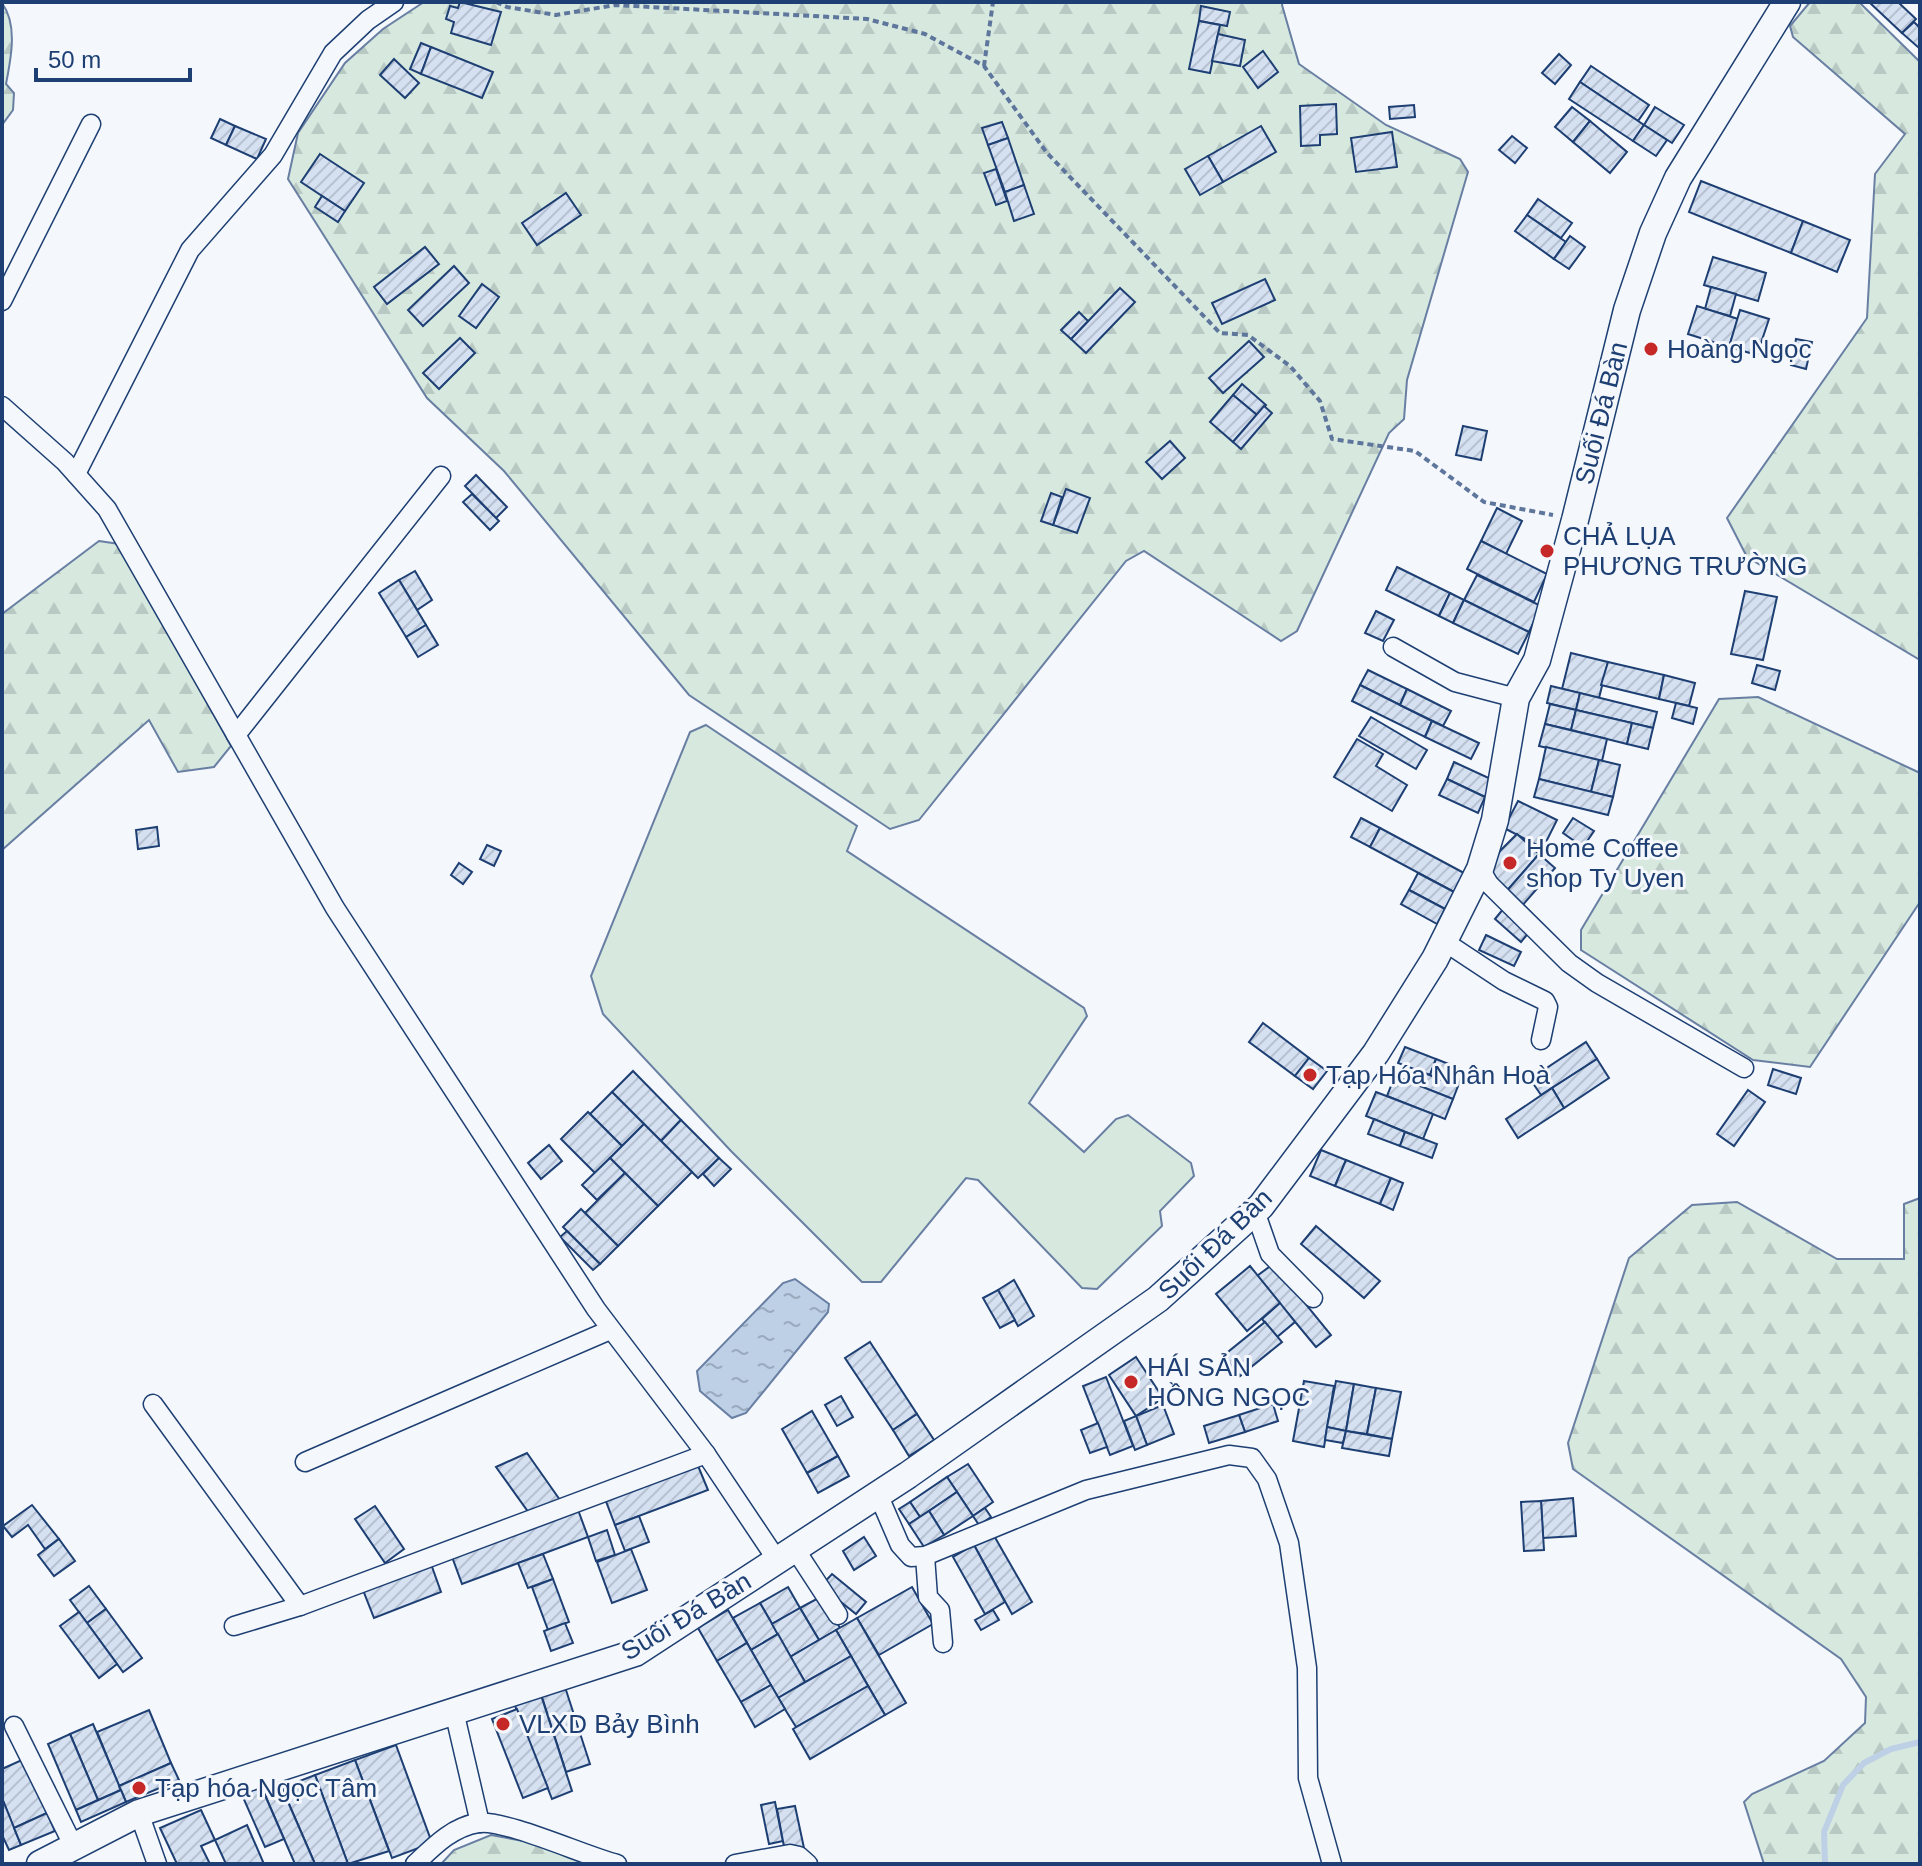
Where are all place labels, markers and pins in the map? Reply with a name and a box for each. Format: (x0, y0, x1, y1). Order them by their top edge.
place label: Hoàng Ngọc (1667, 334, 1812, 364)
marker: Hoàng Ngọc (1642, 340, 1660, 358)
place label: CHẢ LỤA PHƯƠNG TRƯỜNG (1563, 521, 1808, 581)
marker: CHẢ LỤA PHƯƠNG TRƯỜNG (1538, 542, 1556, 560)
place label: Home Coffee shop Ty Uyen (1526, 833, 1685, 893)
marker: Home Coffee shop Ty Uyen (1501, 854, 1519, 872)
place label: Tạp Hóa Nhân Hoà (1326, 1060, 1551, 1090)
marker: Tạp Hóa Nhân Hoà (1301, 1066, 1319, 1084)
place label: HÁI SẢN HỒNG NGỌC (1147, 1352, 1310, 1412)
marker: HÁI SẢN HỒNG NGỌC (1122, 1373, 1140, 1391)
place label: VLXD Bảy Bình (519, 1709, 700, 1739)
marker: VLXD Bảy Bình (494, 1715, 512, 1733)
place label: Tạp hóa Ngọc Tâm (155, 1773, 377, 1803)
marker: Tạp hóa Ngọc Tâm (130, 1779, 148, 1797)

